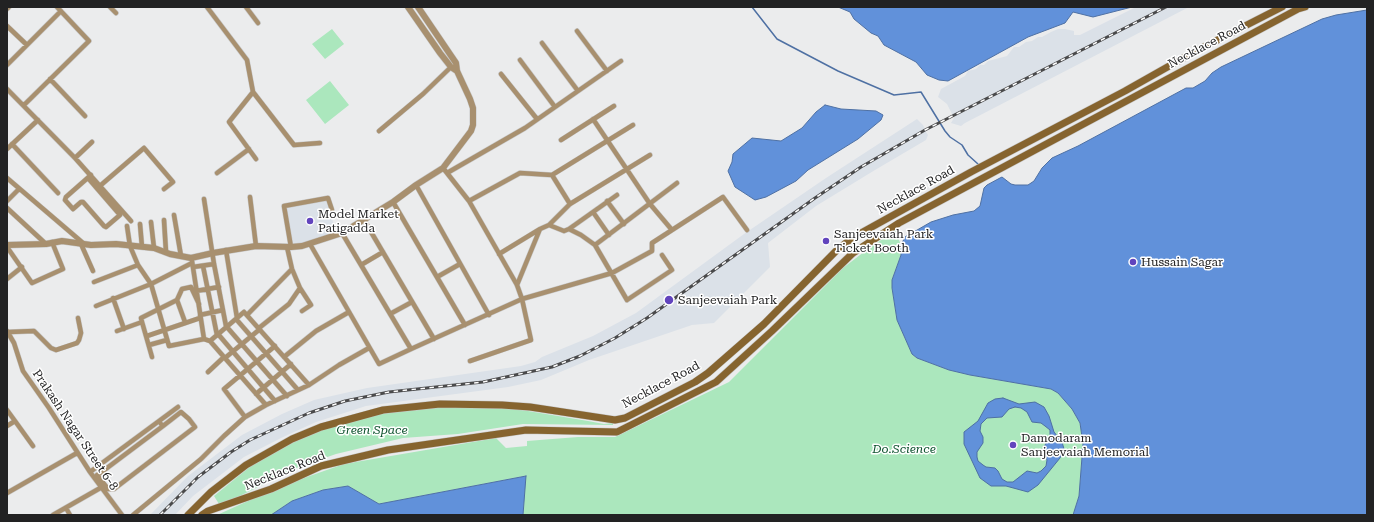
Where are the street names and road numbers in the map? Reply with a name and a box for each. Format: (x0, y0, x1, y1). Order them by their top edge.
street label: Necklace Road (1166, 18, 1248, 72)
street label: Necklace Road (875, 163, 957, 217)
street label: Necklace Road (620, 358, 702, 412)
street label: Prakash Nagar Street 6-8 (29, 367, 121, 493)
street label: Necklace Road (242, 448, 328, 494)

